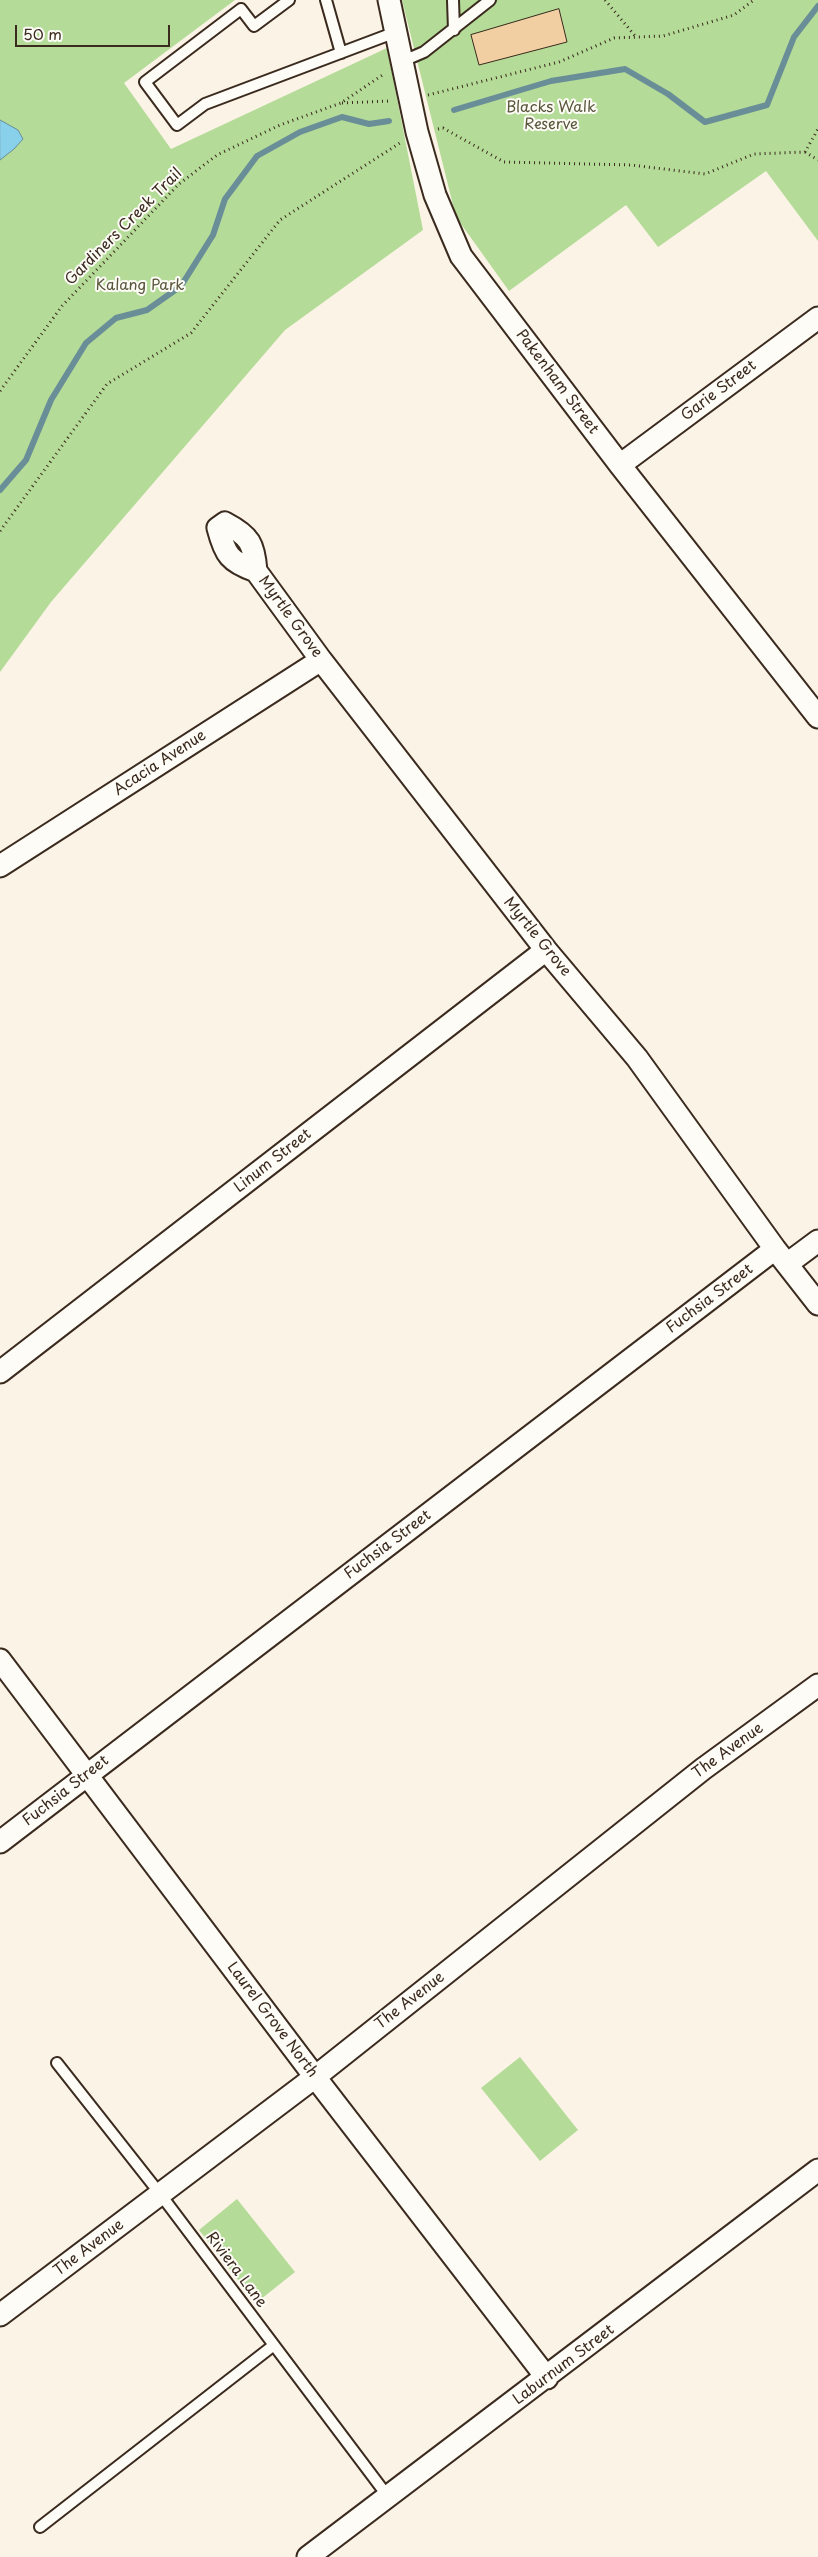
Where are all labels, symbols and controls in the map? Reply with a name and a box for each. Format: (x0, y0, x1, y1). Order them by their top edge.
scale bar (18, 15, 172, 47)
text: 50 m (23, 22, 62, 45)
park label: Blacks Walk Reserve (506, 99, 596, 134)
street label: Gardiners Creek Trail (62, 165, 186, 289)
park label: Kalang Park (96, 277, 184, 295)
street label: Pakenham Street (512, 326, 602, 438)
street label: Garie Street (678, 357, 760, 425)
street label: Myrtle Grove (254, 573, 326, 661)
street label: Acacia Avenue (111, 726, 209, 800)
street label: Myrtle Grove (500, 894, 574, 980)
street label: Linum Street (231, 1125, 315, 1197)
street label: Fuchsia Street (663, 1261, 757, 1337)
street label: Fuchsia Street (341, 1507, 435, 1583)
street label: The Avenue (689, 1719, 767, 1783)
street label: Fuchsia Street (20, 1752, 112, 1830)
street label: Laurel Grove North (223, 1959, 321, 2081)
street label: The Avenue (372, 1968, 448, 2034)
street label: The Avenue (50, 2216, 128, 2280)
street label: Riviera Lane (202, 2229, 270, 2311)
street label: Laburnum Street (510, 2321, 618, 2409)

